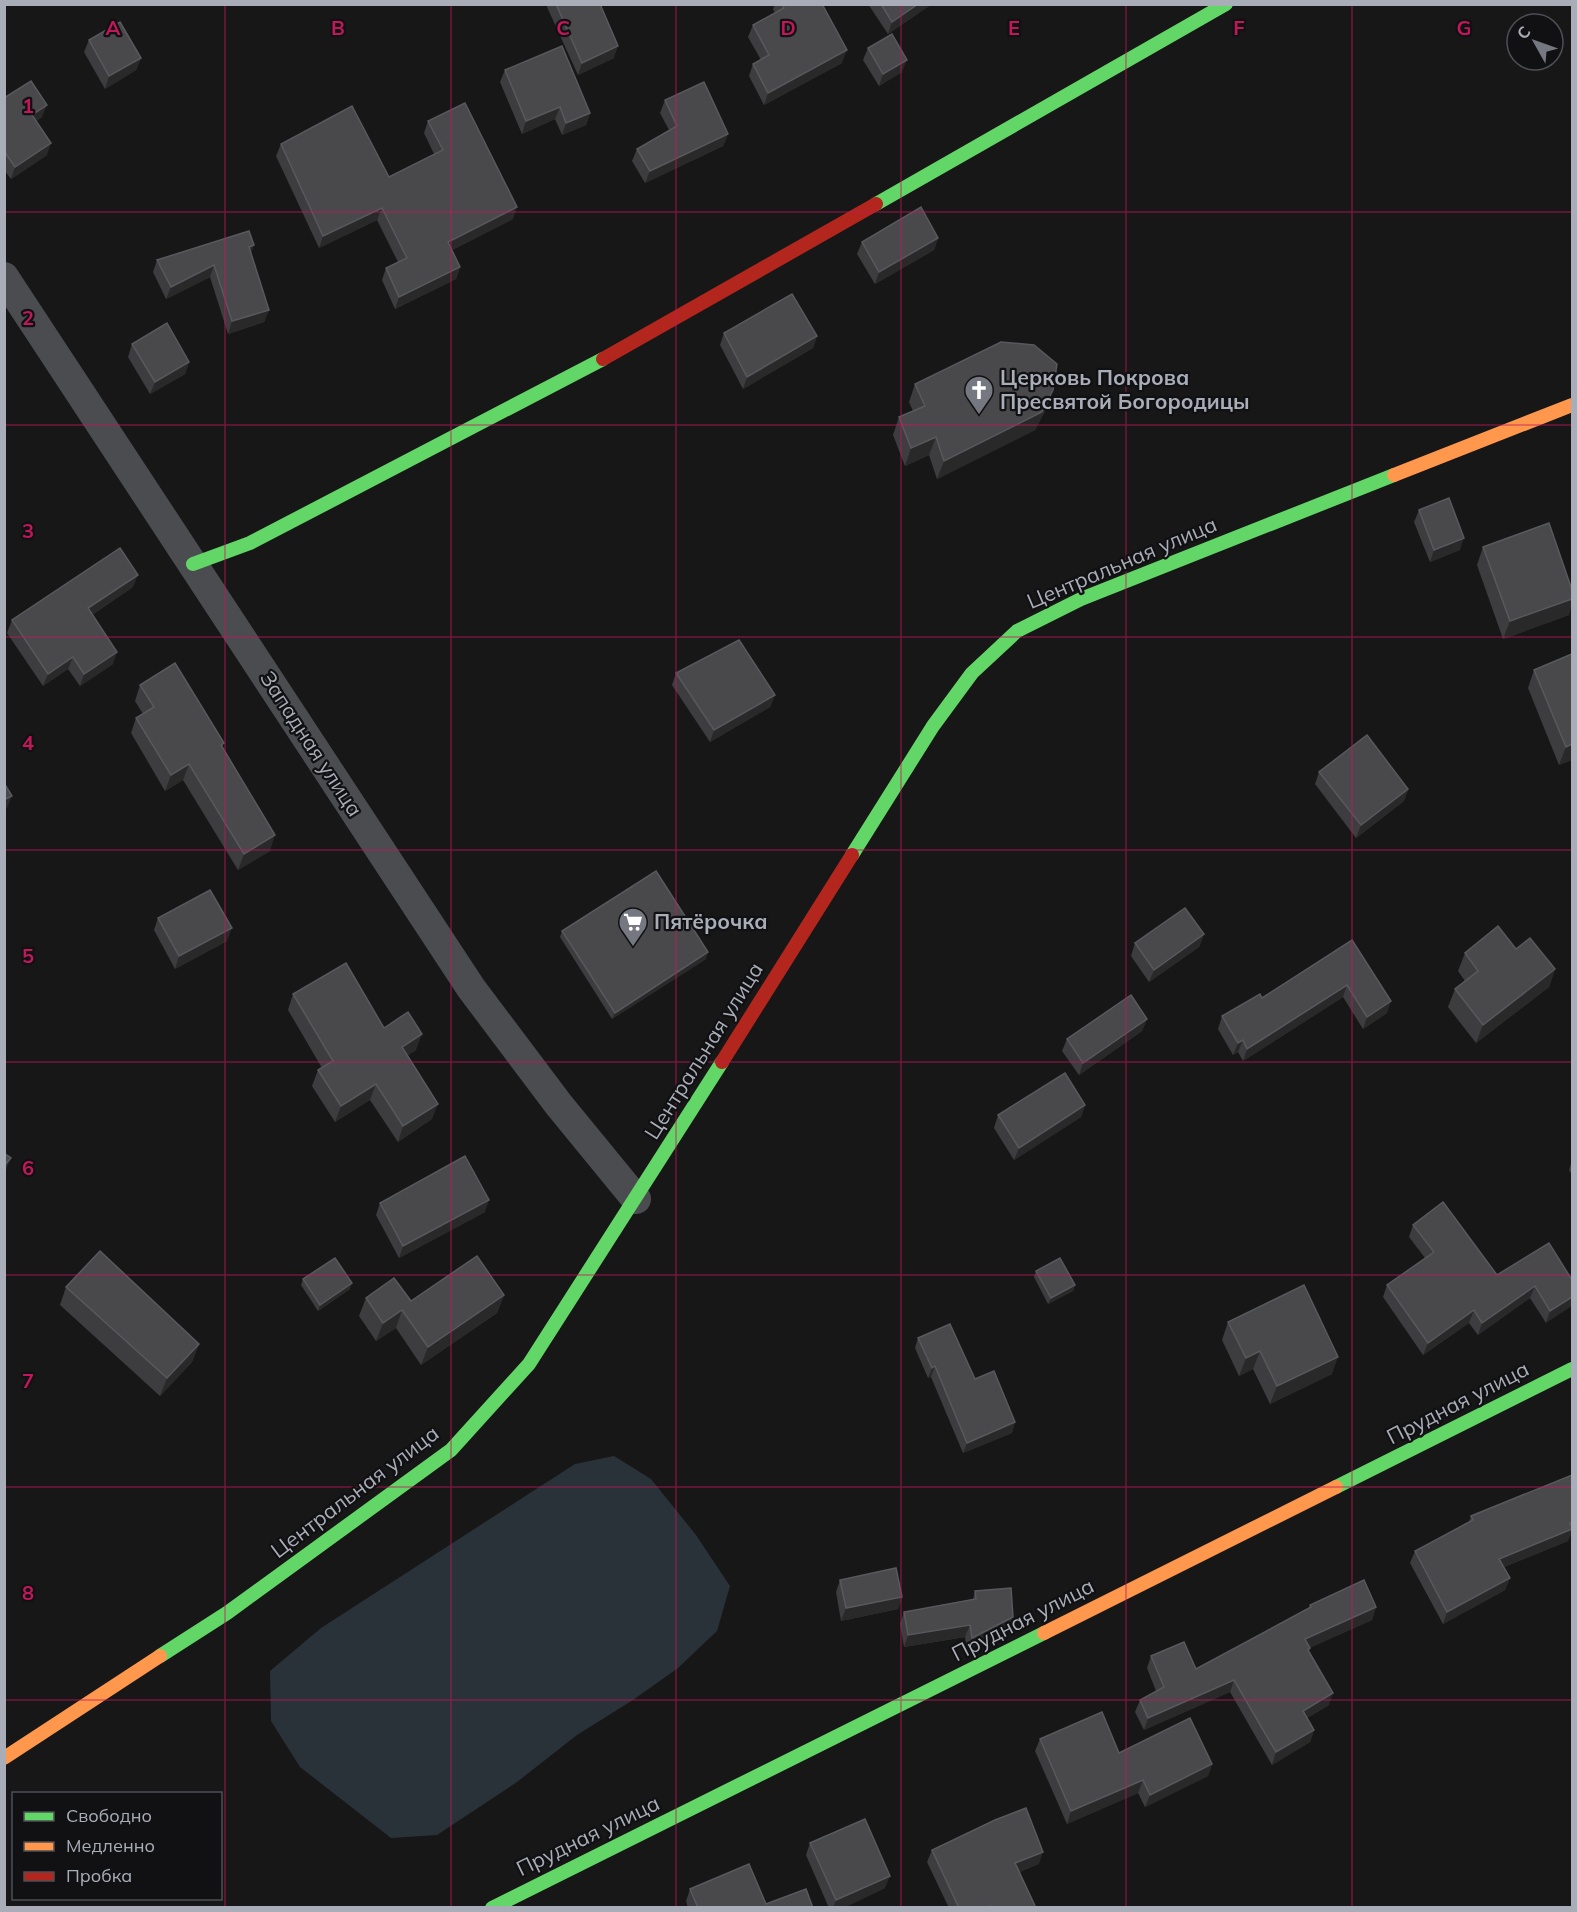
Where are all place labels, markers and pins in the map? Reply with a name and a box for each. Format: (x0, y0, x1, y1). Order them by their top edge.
place label: Церковь Покрова Пресвятой Богородицы (1000, 364, 1250, 414)
church icon: Церковь Покрова Пресвятой Богородицы (963, 374, 995, 416)
supermarket icon: Пятёрочка (617, 906, 649, 948)
place label: Пятёрочка (654, 908, 768, 934)

